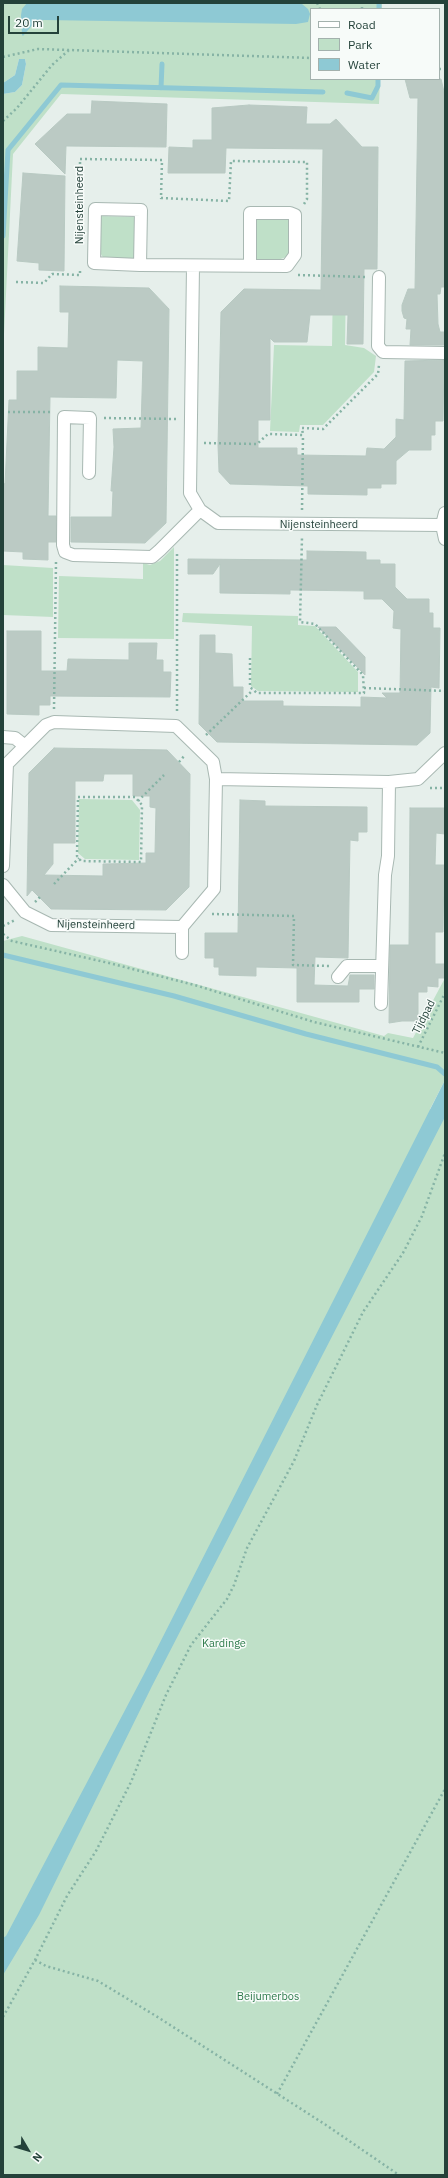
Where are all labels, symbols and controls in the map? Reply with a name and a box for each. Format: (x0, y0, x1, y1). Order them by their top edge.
scale bar (10, 8, 61, 34)
legend (310, 8, 440, 80)
text: 20 m (15, 15, 43, 30)
text: Road (348, 17, 376, 32)
text: Park (348, 37, 372, 52)
text: Water (348, 57, 380, 72)
street label: Nijensteinheerd (73, 166, 87, 244)
street label: Nijensteinheerd (280, 518, 358, 532)
street label: Nijensteinheerd (57, 918, 135, 932)
street label: Tijdpad (410, 998, 438, 1036)
park label: Kardinge (202, 1637, 246, 1651)
park label: Beijumerbos (237, 1990, 299, 2004)
north arrow (8, 2130, 48, 2170)
text: N (29, 2150, 45, 2165)

